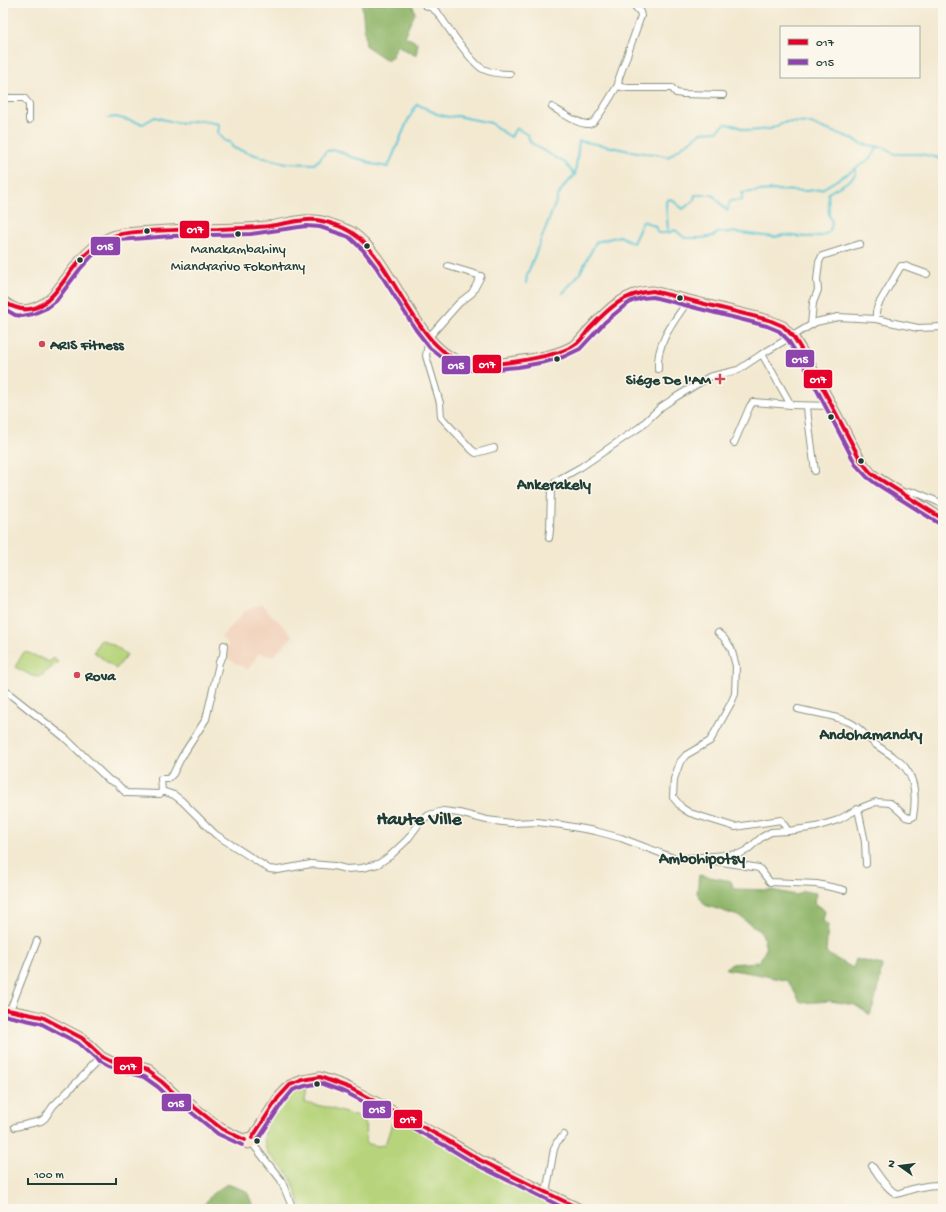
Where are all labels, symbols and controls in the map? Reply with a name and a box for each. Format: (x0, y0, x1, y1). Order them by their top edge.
legend (780, 26, 920, 78)
text: 017 (816, 37, 835, 51)
text: 015 (816, 57, 834, 71)
line badge: 017 (179, 220, 210, 239)
text: 017 (187, 225, 204, 237)
unlabelled marker (142, 226, 152, 236)
marker: Manakambahiny Miandrarivo Fokontany (233, 229, 243, 239)
line badge: 015 (90, 236, 121, 256)
unlabelled marker (362, 241, 372, 251)
text: 015 (97, 242, 113, 254)
place label: Manakambahiny Miandrarivo Fokontany (171, 242, 305, 276)
unlabelled marker (75, 255, 85, 265)
unlabelled marker (675, 293, 685, 303)
place label: ARIS Fitness (49, 337, 125, 355)
marker: ARIS Fitness (37, 339, 47, 349)
line badge: 015 (785, 349, 815, 368)
line badge: 017 (472, 354, 502, 374)
unlabelled marker (552, 354, 562, 364)
line badge: 015 (441, 355, 471, 375)
text: 015 (792, 355, 808, 367)
text: 017 (479, 360, 496, 372)
text: 015 (448, 361, 464, 373)
line badge: 017 (803, 369, 833, 389)
place label: Siége De l'AM (626, 372, 712, 390)
marker: Siége De l'AM (714, 373, 726, 385)
text: 017 (810, 375, 827, 387)
unlabelled marker (826, 412, 836, 422)
unlabelled marker (856, 456, 866, 466)
district label: Ankerakely (516, 477, 591, 496)
place label: Rova (84, 668, 116, 686)
marker: Rova (72, 670, 82, 680)
district label: Andohamandry (819, 727, 923, 746)
district label: Haute Ville (376, 809, 463, 832)
district label: Ambohipotsy (658, 851, 745, 870)
line badge: 017 (113, 1056, 143, 1075)
text: 017 (120, 1062, 137, 1074)
unlabelled marker (312, 1079, 322, 1089)
line badge: 015 (161, 1093, 192, 1112)
text: 015 (168, 1099, 184, 1111)
line badge: 015 (362, 1100, 392, 1119)
text: 015 (369, 1105, 385, 1117)
line badge: 017 (393, 1109, 423, 1129)
text: 017 (400, 1115, 417, 1127)
unlabelled marker (252, 1136, 262, 1146)
north arrow (880, 1146, 920, 1186)
text: N (886, 1159, 899, 1169)
scale bar (28, 1160, 116, 1186)
text: 100 m (33, 1169, 64, 1183)

